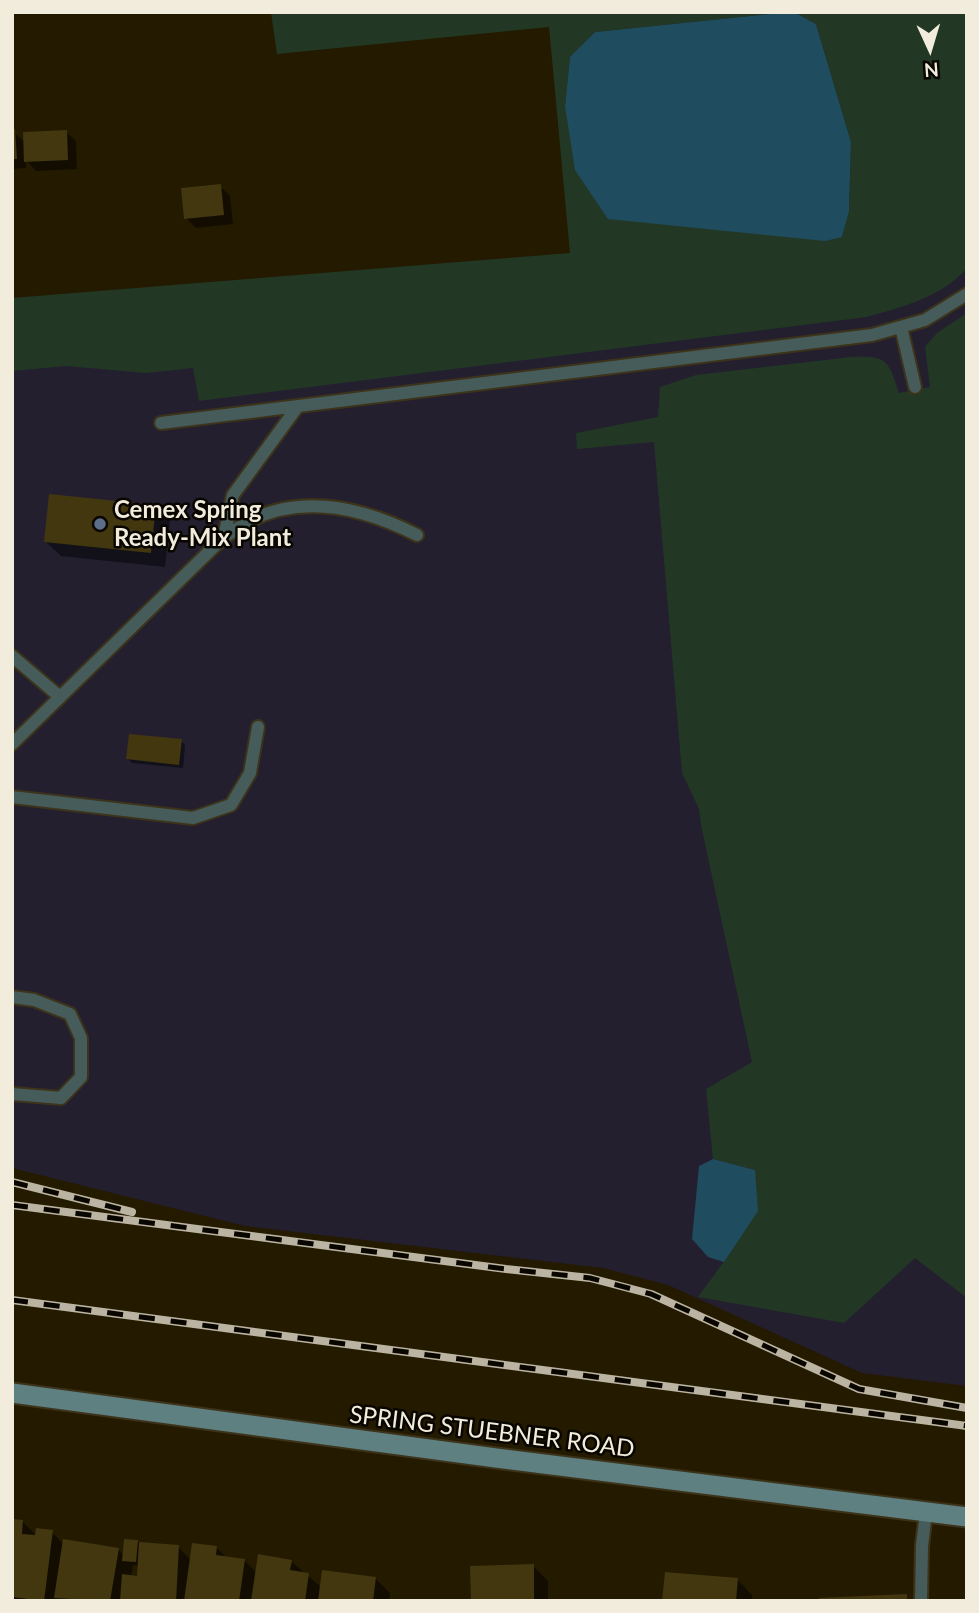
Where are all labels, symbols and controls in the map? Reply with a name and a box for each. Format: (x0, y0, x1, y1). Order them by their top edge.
north arrow (895, 14, 965, 84)
text: N (923, 58, 940, 82)
place label: Cemex Spring Ready-Mix Plant (114, 496, 291, 552)
marker: Cemex Spring Ready-Mix Plant (92, 516, 108, 532)
street label: SPRING STUEBNER ROAD (348, 1400, 636, 1464)

